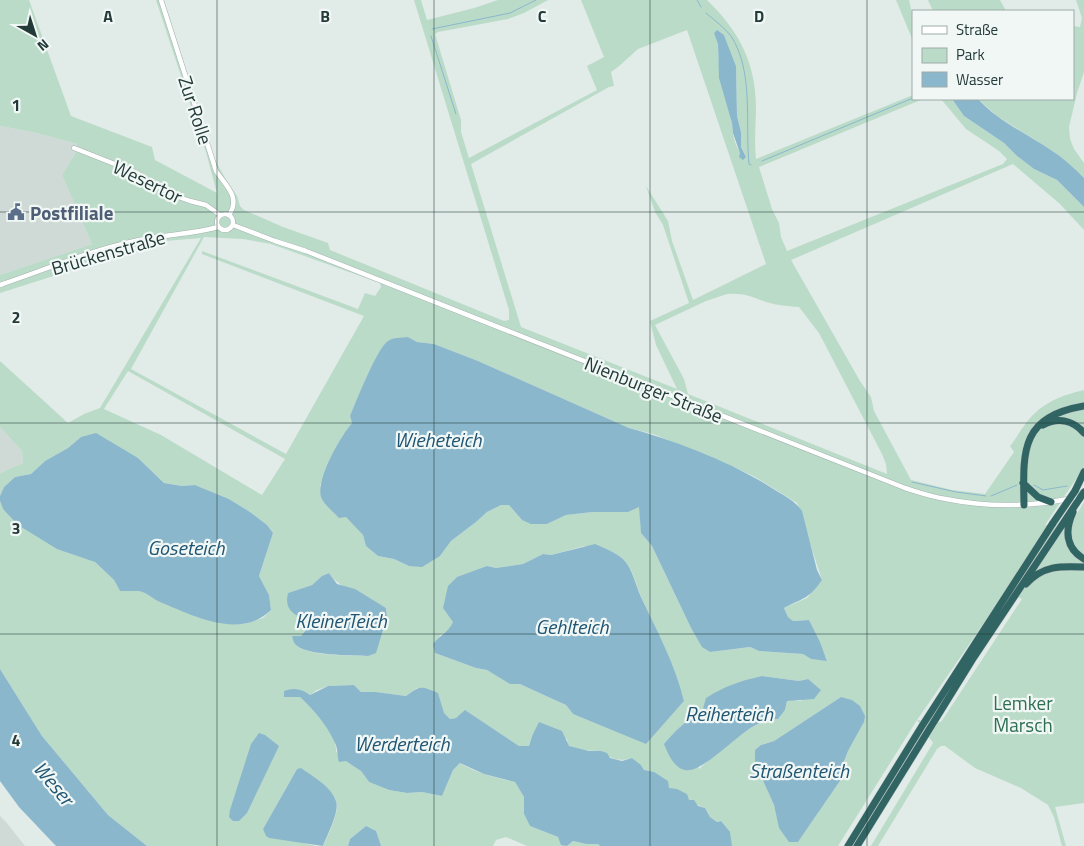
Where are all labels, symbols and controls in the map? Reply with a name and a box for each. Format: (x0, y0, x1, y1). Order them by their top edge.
text: A (103, 4, 113, 28)
text: B (320, 4, 330, 28)
text: C (538, 4, 547, 28)
text: D (754, 4, 764, 28)
north arrow (10, 10, 60, 60)
legend (912, 10, 1074, 100)
text: Straße (956, 18, 998, 41)
text: N (33, 34, 54, 57)
text: Park (956, 43, 985, 66)
text: Wasser (956, 68, 1003, 91)
street label: Zur Rolle (171, 72, 221, 148)
text: 1 (12, 93, 20, 117)
street label: Wesertor (108, 152, 188, 211)
place label: Postfiliale (30, 198, 114, 227)
public building icon: Postfiliale (6, 202, 26, 222)
street label: Brückenstraße (48, 222, 168, 282)
text: 2 (12, 305, 20, 329)
street label: Nienburger Straße (580, 348, 728, 430)
water label: Wieheteich (395, 424, 482, 455)
text: 3 (12, 516, 20, 540)
water label: Goseteich (148, 532, 225, 563)
water label: KleinerTeich (295, 605, 388, 636)
water label: Gehlteich (536, 611, 609, 642)
park label: Lemker Marsch (993, 688, 1053, 739)
water label: Reiherteich (685, 698, 774, 729)
text: 4 (12, 728, 21, 752)
water label: Werderteich (355, 728, 450, 759)
water label: Weser (26, 754, 84, 814)
water label: Straßenteich (749, 755, 850, 786)

